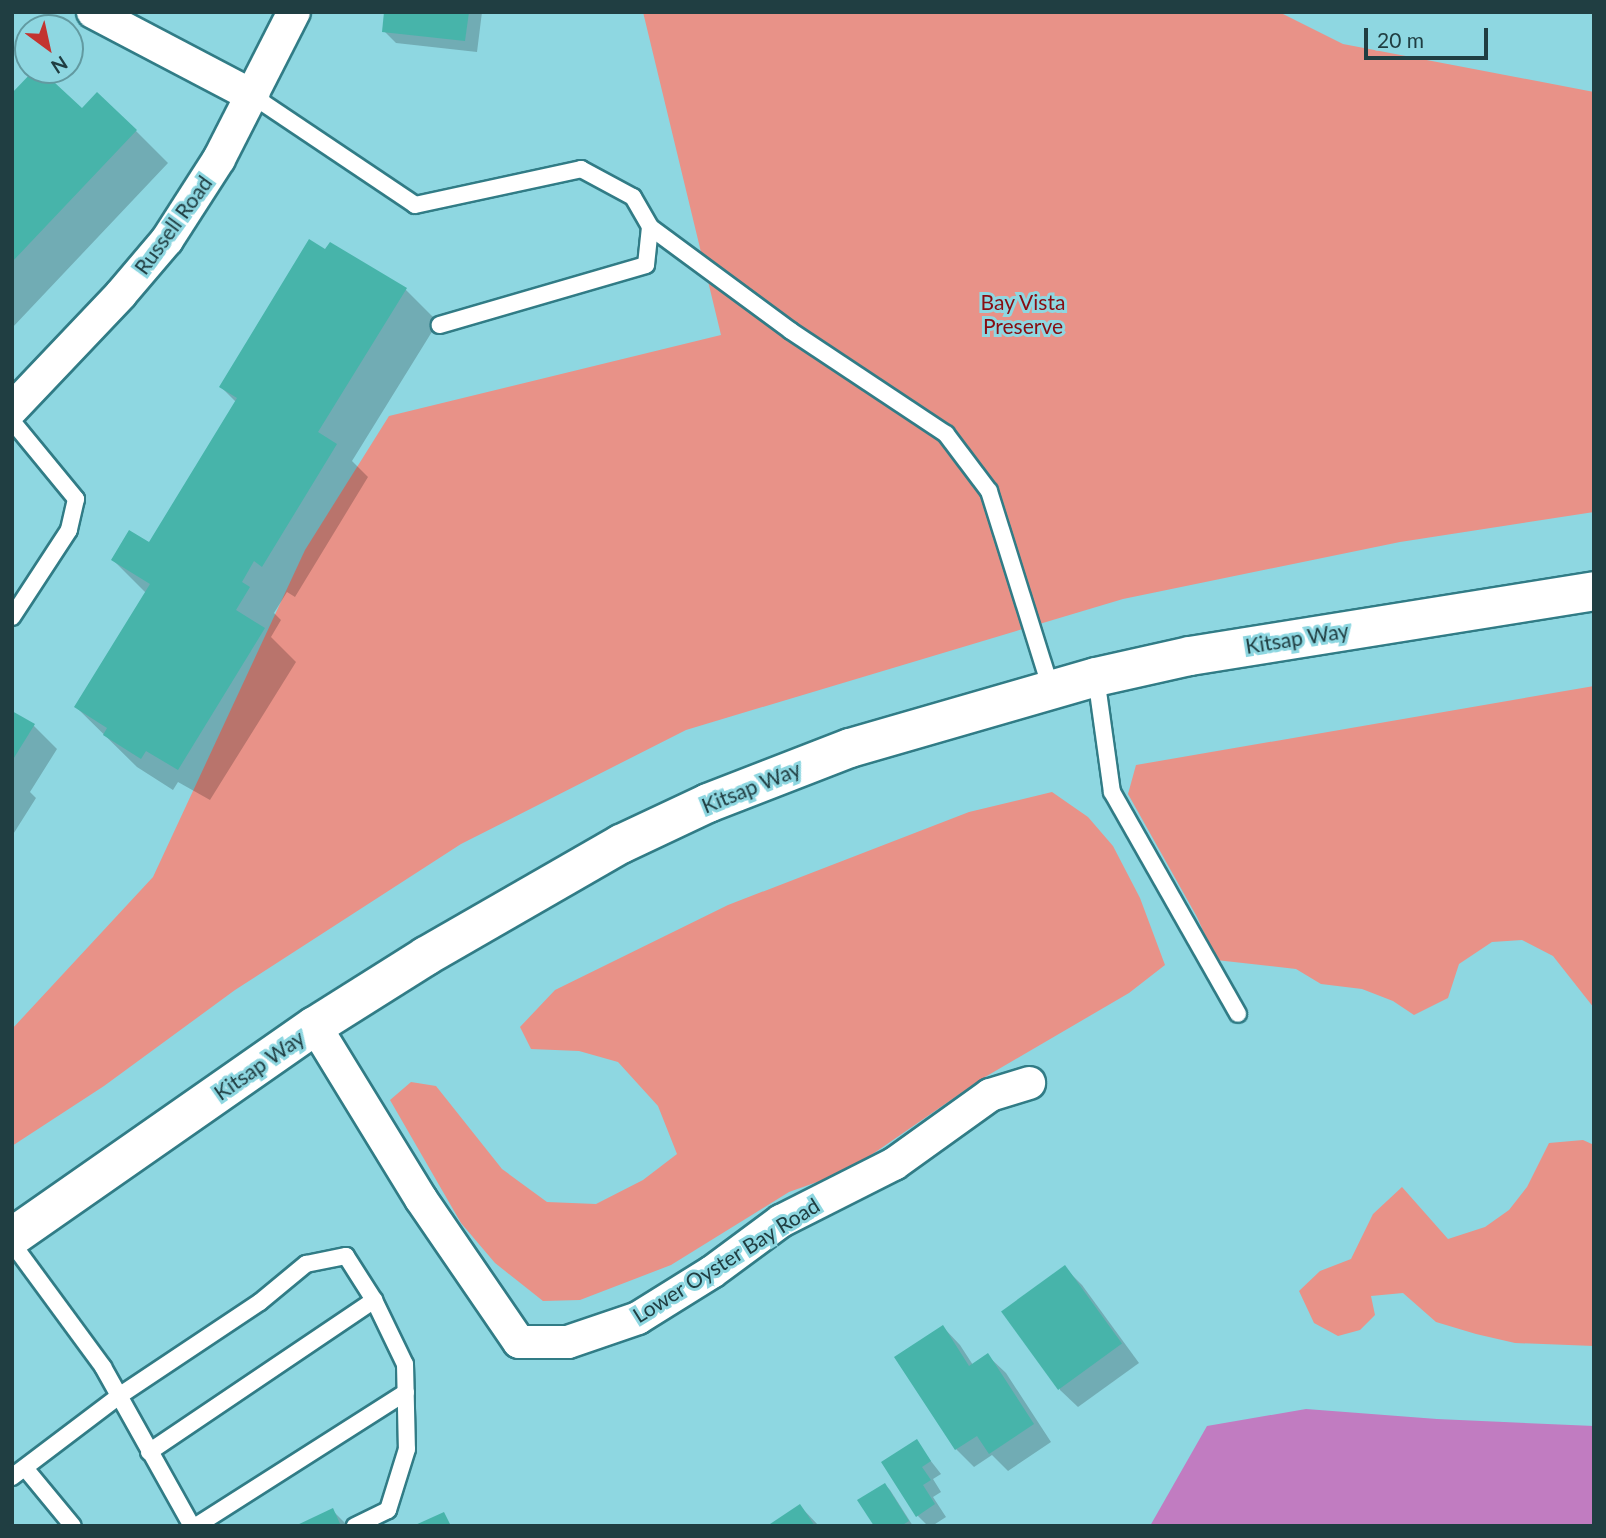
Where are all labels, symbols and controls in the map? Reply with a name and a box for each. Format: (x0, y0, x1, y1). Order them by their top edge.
north arrow (14, 14, 84, 84)
scale bar (1368, 14, 1492, 58)
text: 20 m (1377, 27, 1424, 52)
text: N (47, 52, 72, 79)
street label: Russell Road (129, 171, 217, 279)
park label: Bay Vista Preserve (980, 289, 1066, 339)
street label: Kitsap Way (1243, 617, 1351, 659)
street label: Kitsap Way (698, 756, 804, 818)
street label: Kitsap Way (209, 1025, 309, 1105)
street label: Lower Oyster Bay Road (627, 1192, 825, 1328)

